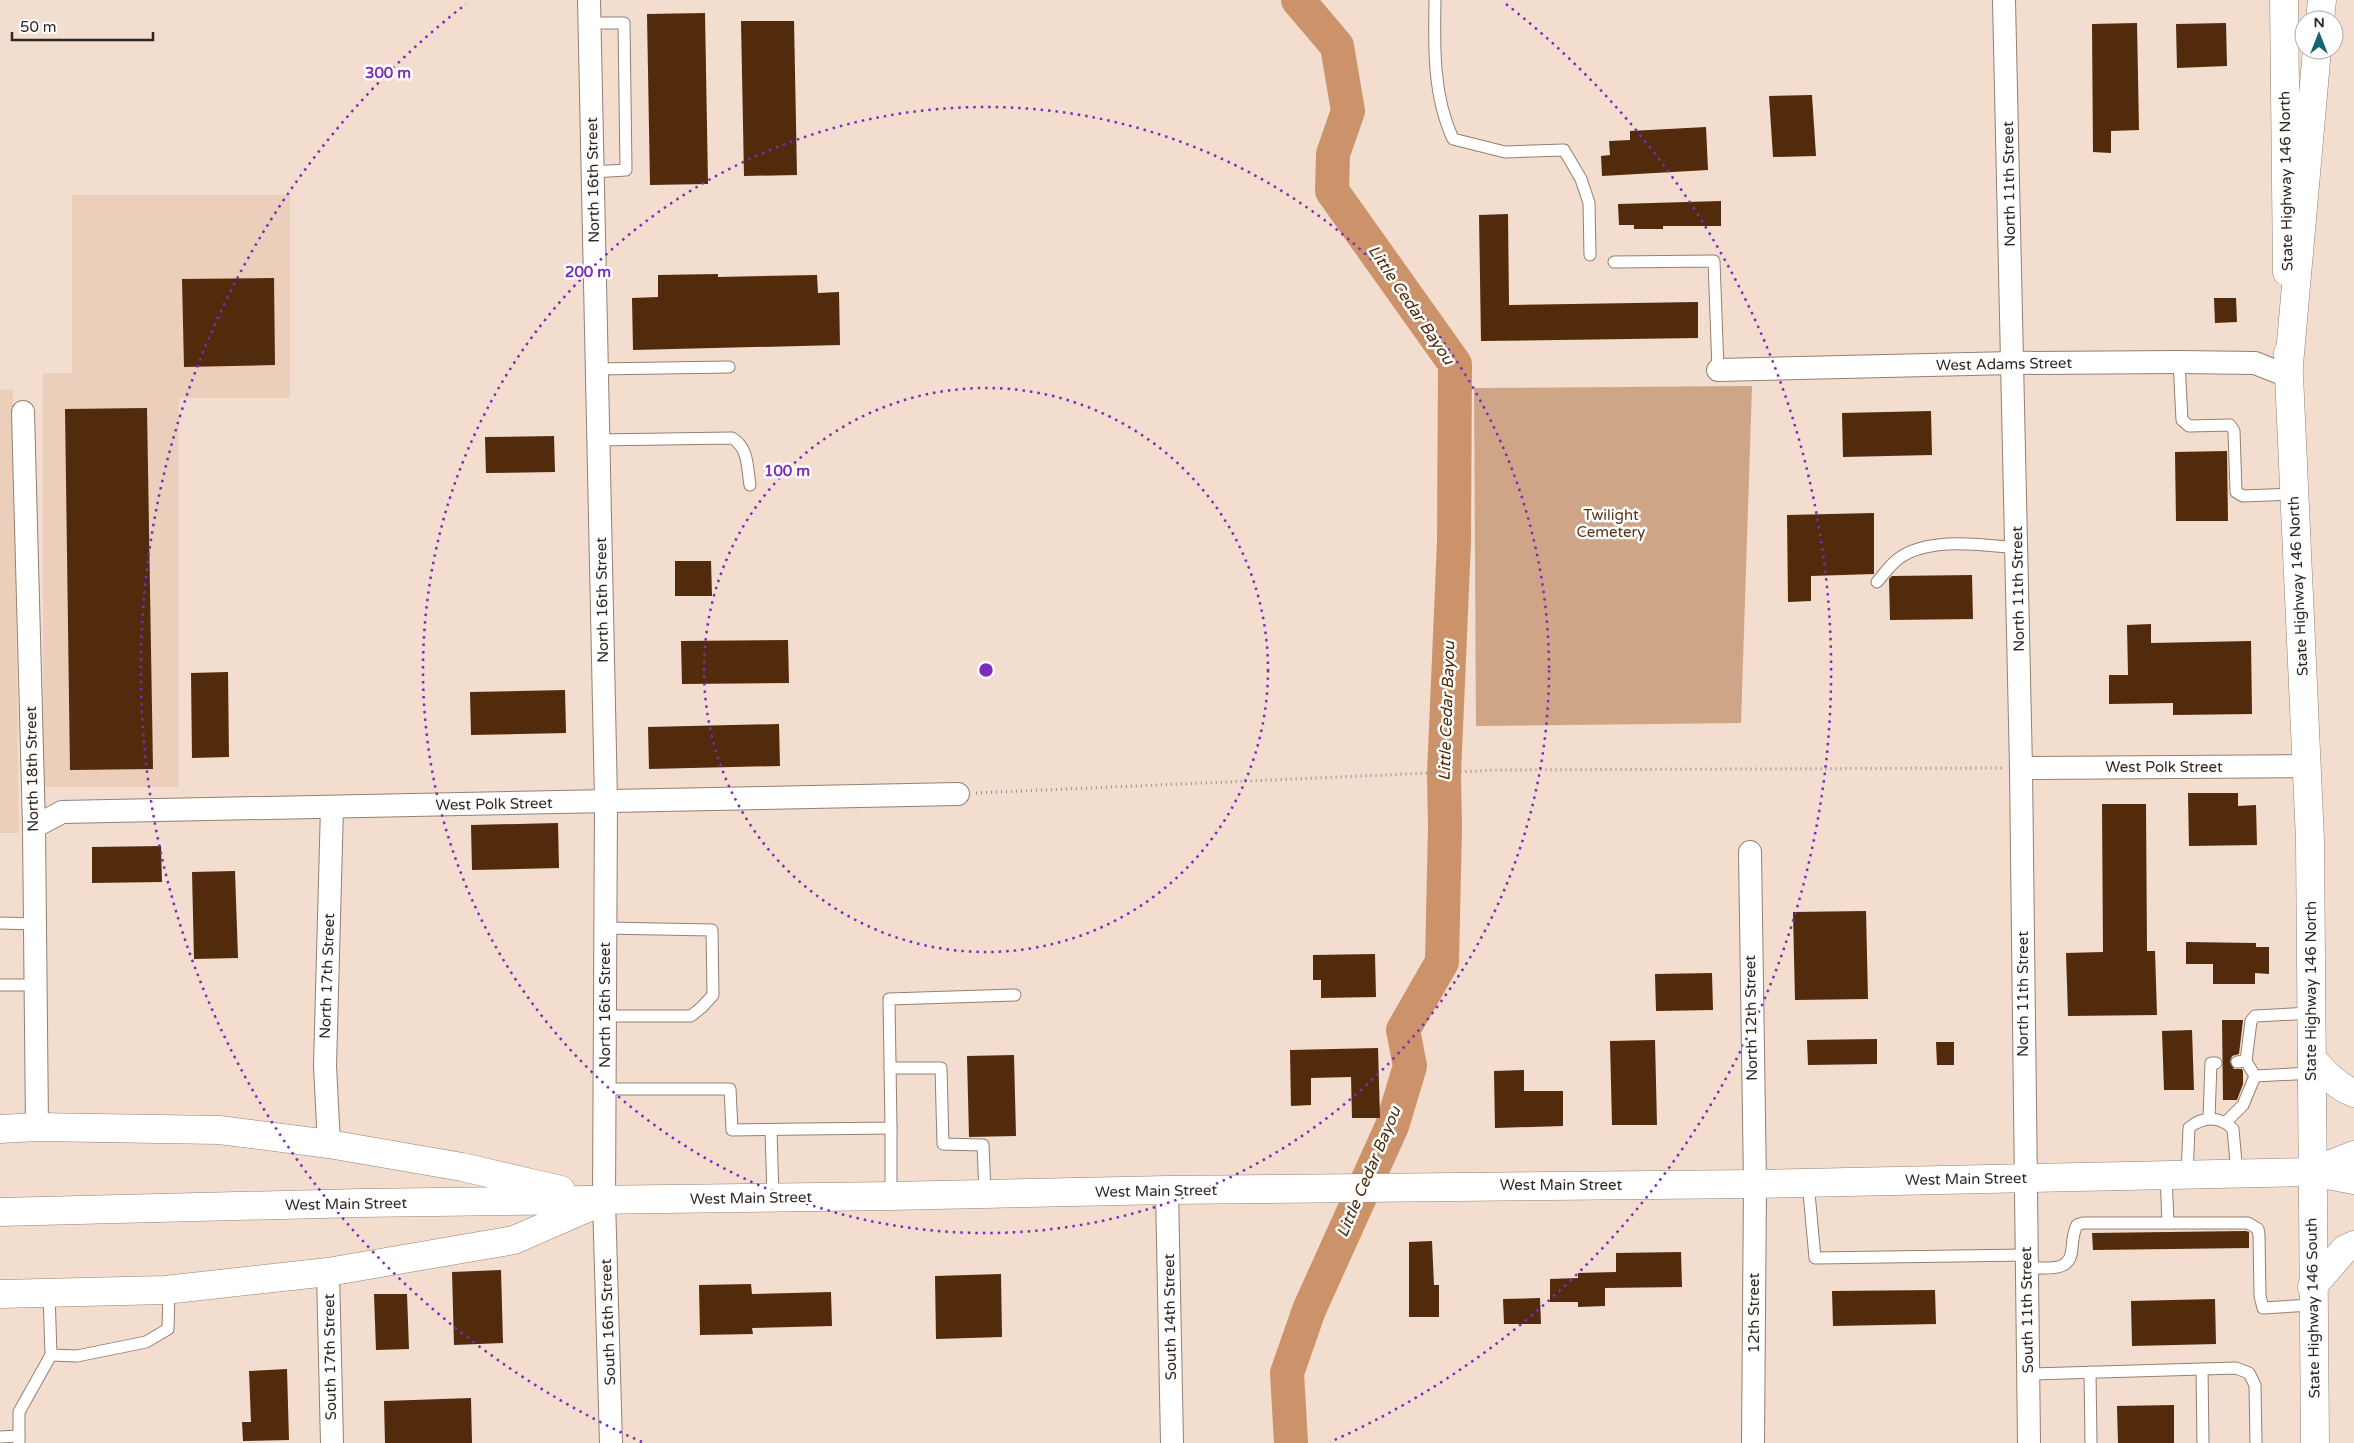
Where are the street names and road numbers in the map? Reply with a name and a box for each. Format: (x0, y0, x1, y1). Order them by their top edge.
street label: State Highway 146 North (2275, 91, 2297, 271)
street label: North 16th Street (583, 117, 603, 243)
street label: North 11th Street (1999, 121, 2019, 247)
street label: West Adams Street (1936, 354, 2073, 374)
street label: State Highway 146 North (2284, 496, 2312, 676)
street label: North 11th Street (2008, 526, 2028, 652)
street label: North 16th Street (592, 537, 612, 663)
street label: North 18th Street (22, 706, 42, 832)
street label: West Polk Street (2105, 758, 2223, 776)
street label: West Polk Street (435, 794, 553, 814)
street label: State Highway 146 North (2302, 901, 2320, 1081)
street label: North 17th Street (316, 912, 338, 1039)
street label: North 11th Street (2014, 931, 2032, 1057)
street label: North 16th Street (596, 942, 614, 1068)
street label: North 12th Street (1741, 955, 1761, 1081)
street label: West Main Street (1905, 1169, 2028, 1189)
street label: West Main Street (1500, 1176, 1622, 1194)
street label: West Main Street (1095, 1181, 1218, 1201)
street label: West Main Street (690, 1188, 813, 1208)
street label: West Main Street (285, 1194, 408, 1214)
street label: State Highway 146 South (2302, 1217, 2324, 1399)
street label: South 11th Street (2017, 1246, 2037, 1374)
street label: South 14th Street (1160, 1253, 1180, 1381)
street label: South 16th Street (597, 1258, 619, 1386)
street label: 12th Street (1745, 1272, 1763, 1353)
street label: South 17th Street (320, 1293, 340, 1421)

